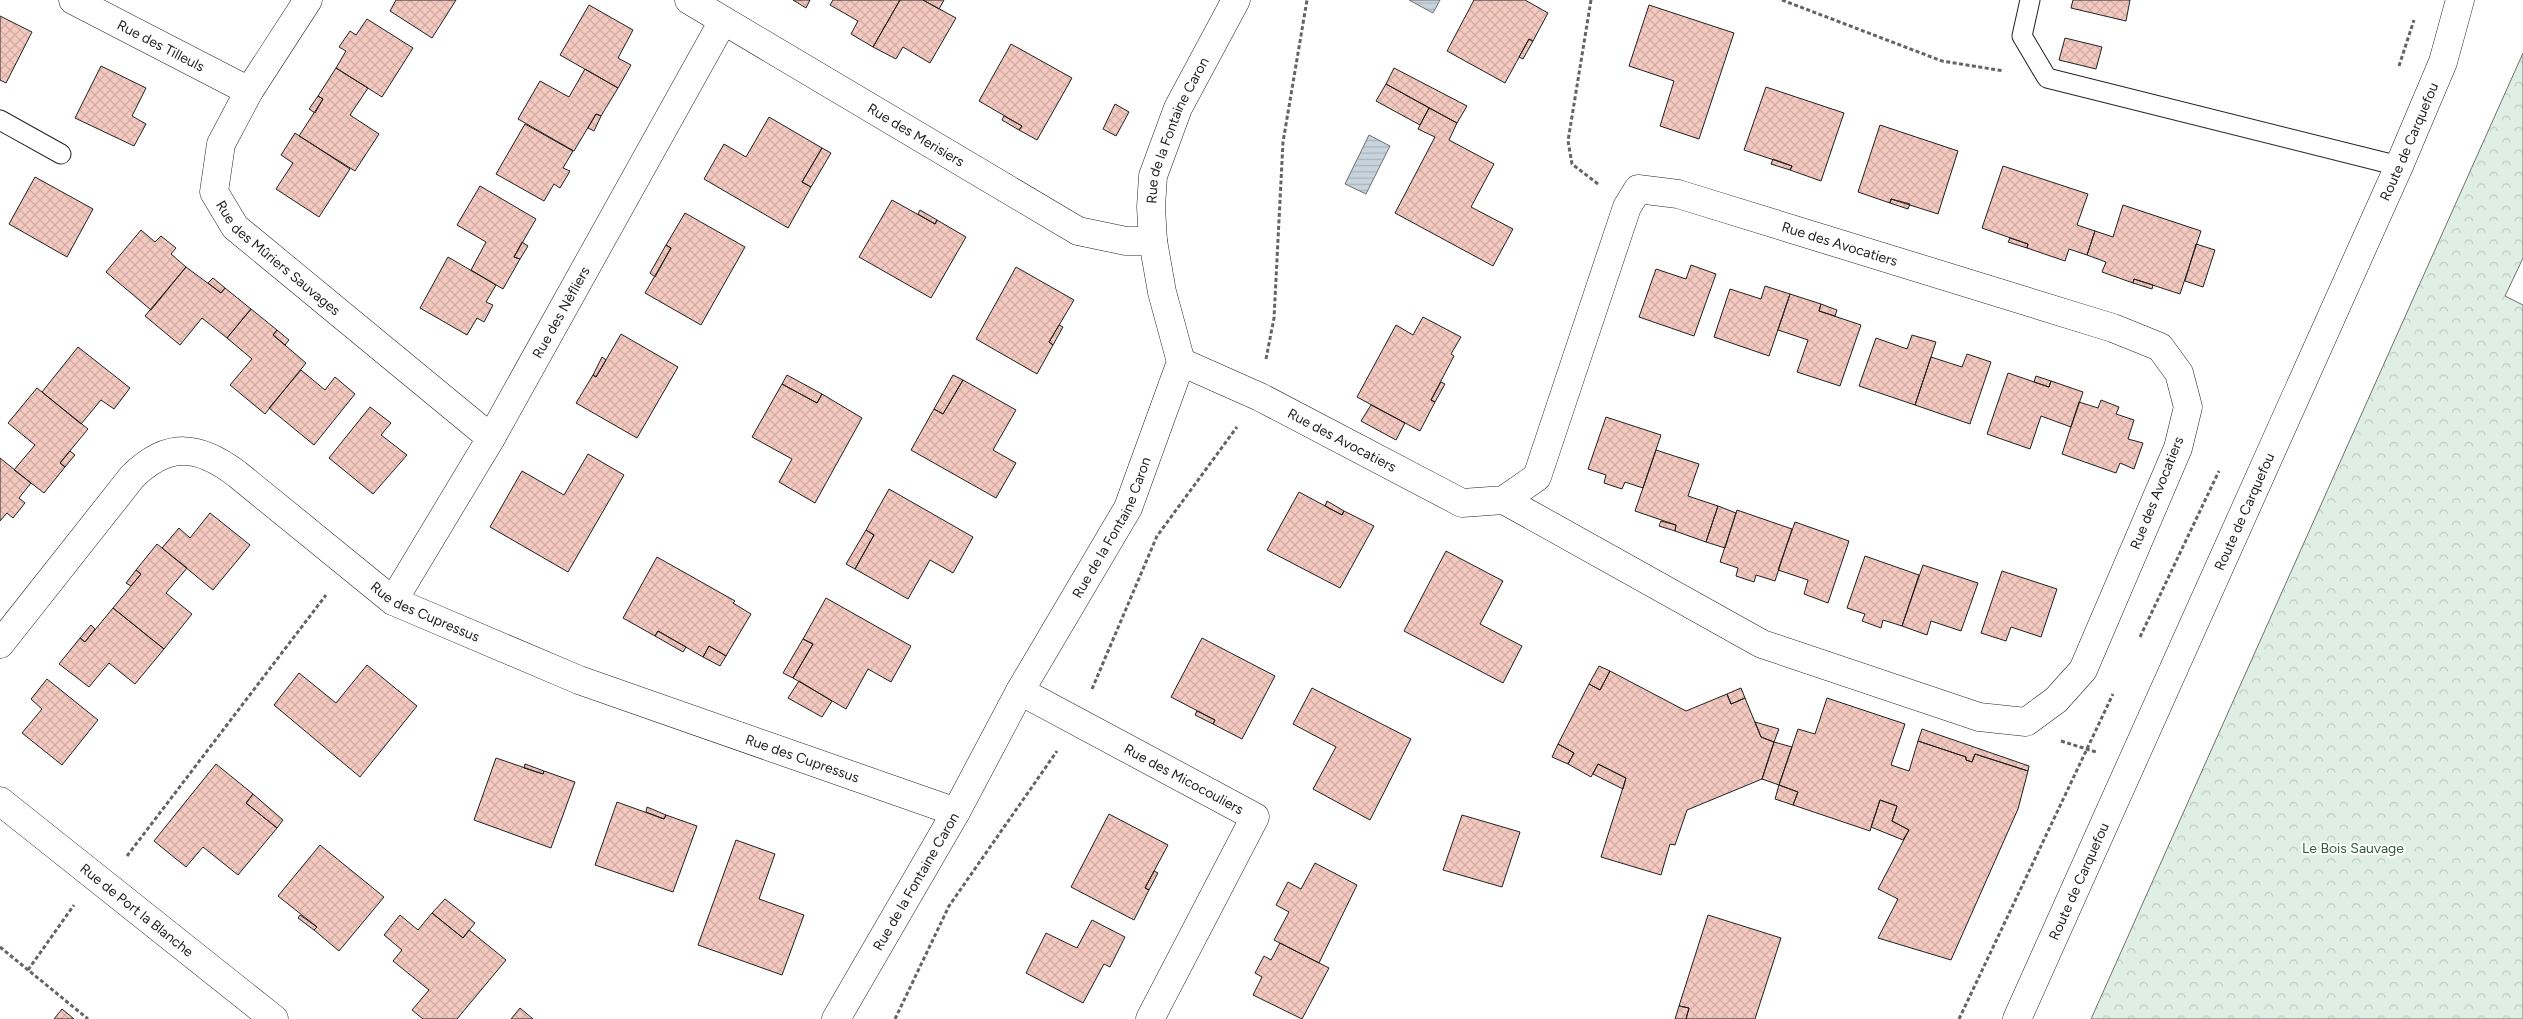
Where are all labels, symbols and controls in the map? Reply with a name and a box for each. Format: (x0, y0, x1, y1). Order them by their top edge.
street label: Rue des Tilleuls (114, 16, 207, 75)
street label: Rue de la Fontaine Caron (1143, 54, 1212, 204)
street label: Route de Carquefou (2376, 80, 2442, 203)
street label: Rue des Merisiers (864, 99, 968, 170)
street label: Rue des Mûriers Sauvages (212, 197, 344, 319)
street label: Rue des Avocatiers (1780, 218, 1900, 270)
street label: Rue des Nèfliers (529, 263, 593, 361)
street label: Rue des Avocatiers (1285, 405, 1399, 476)
street label: Rue des Avocatiers (2127, 434, 2187, 552)
street label: Route de Carquefou (2211, 450, 2278, 573)
street label: Rue de la Fontaine Caron (1068, 454, 1154, 601)
street label: Rue des Cupressus (367, 578, 482, 645)
street label: Rue des Cupressus (743, 730, 862, 786)
street label: Rue des Micocouliers (1121, 740, 1247, 818)
street label: Rue de la Fontaine Caron (869, 809, 962, 954)
street label: Route de Carquefou (2045, 820, 2112, 943)
park label: Le Bois Sauvage (2302, 840, 2404, 857)
street label: Rue de Port la Blanche (77, 860, 197, 960)

